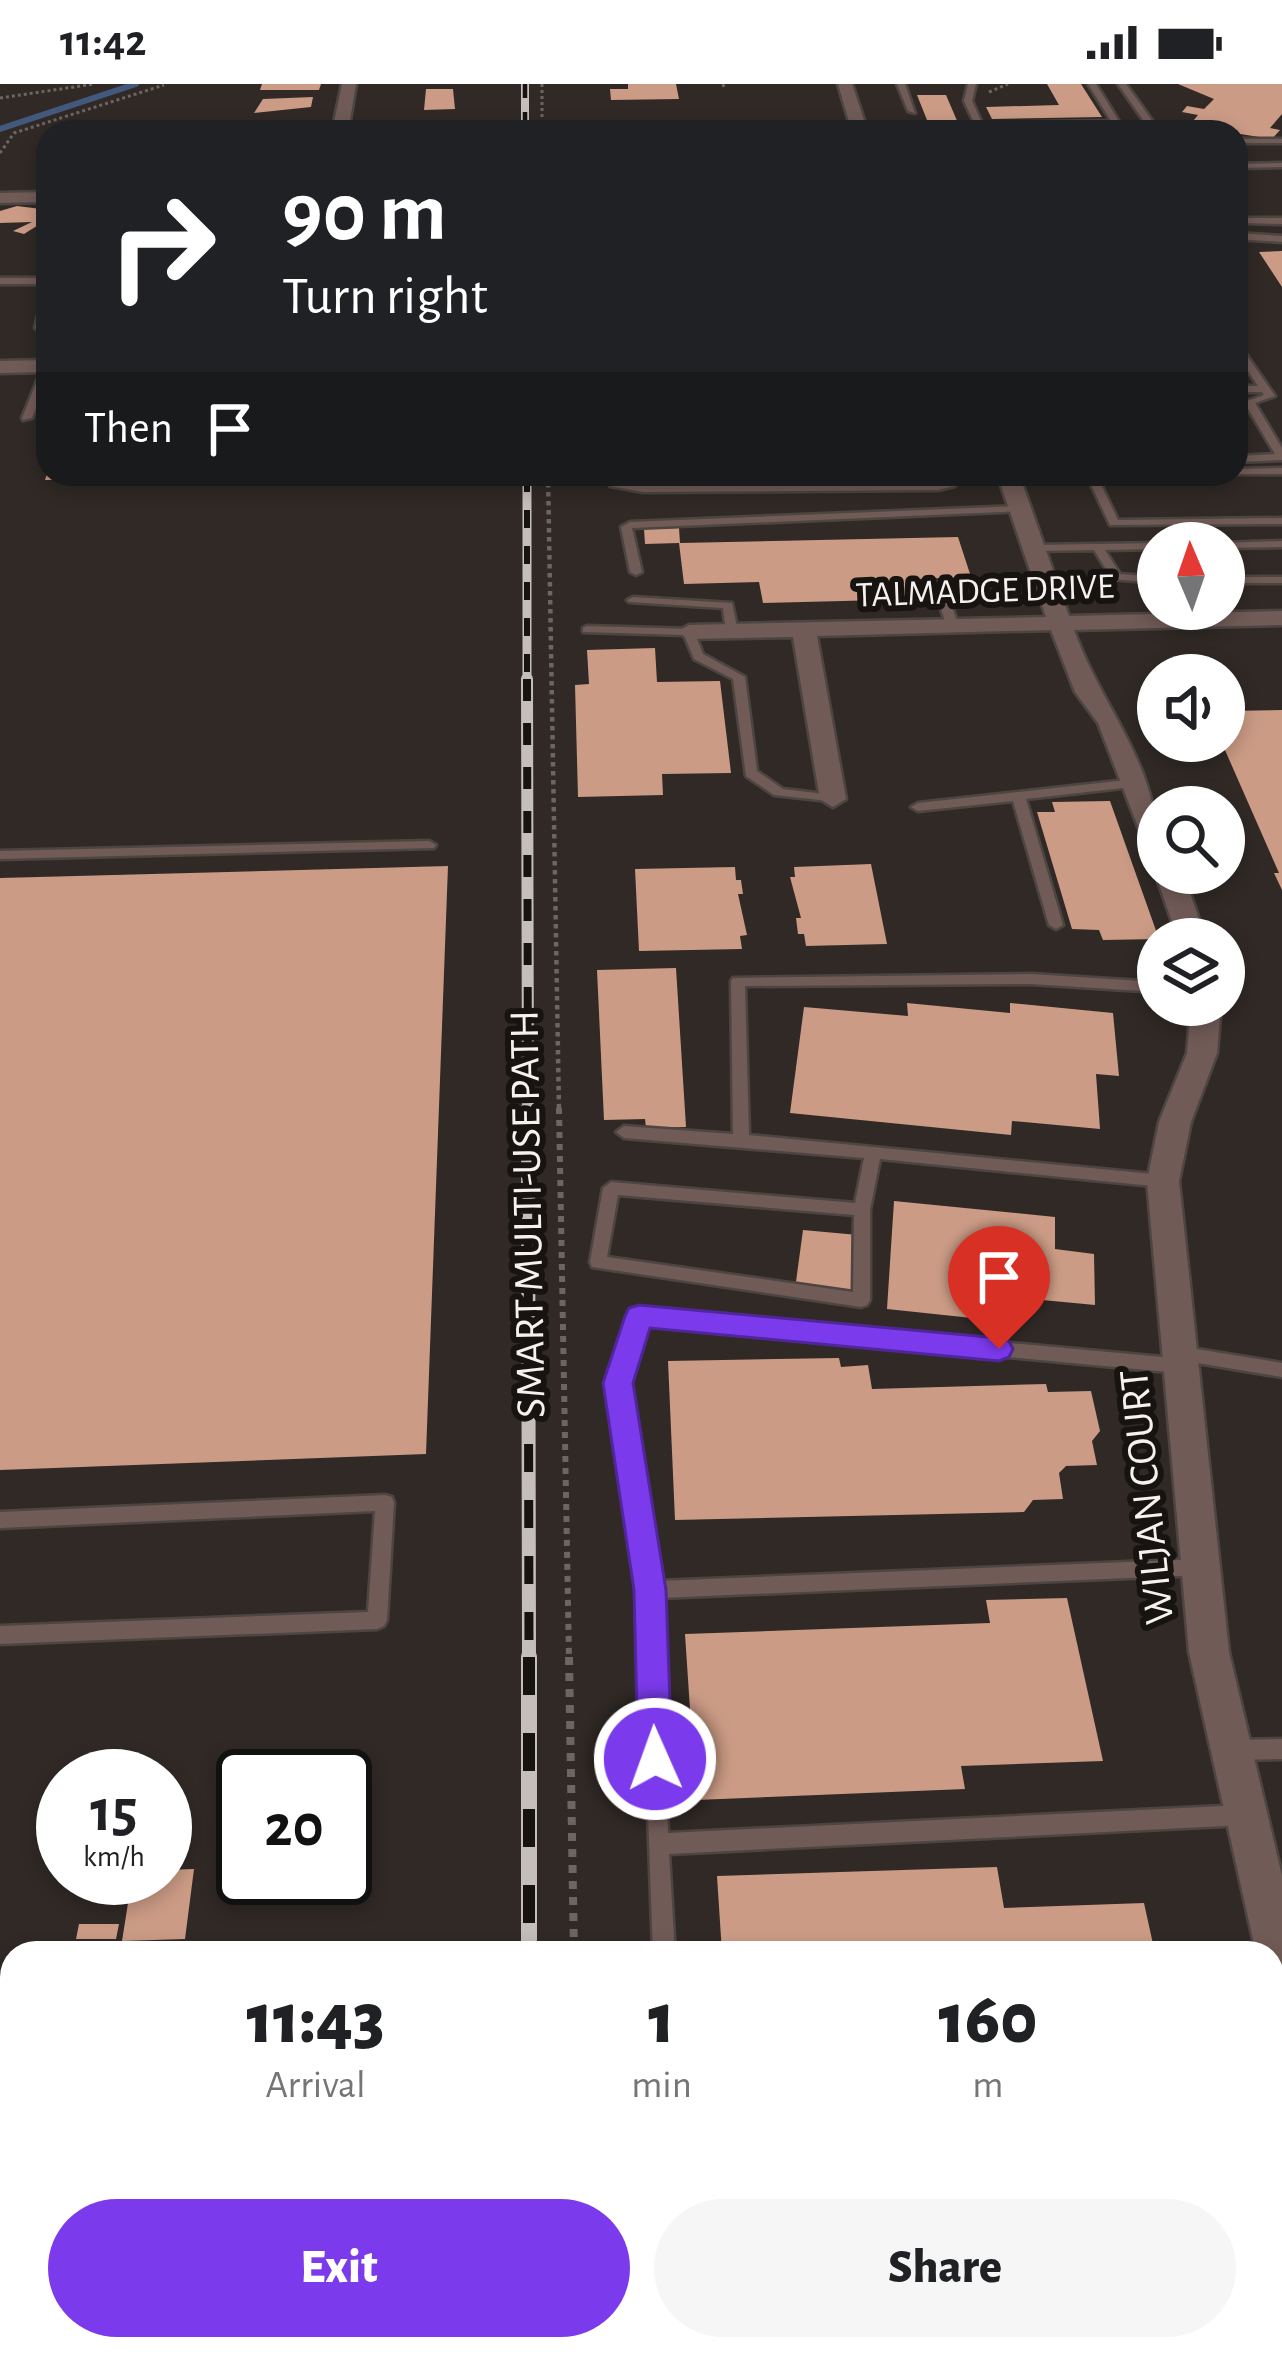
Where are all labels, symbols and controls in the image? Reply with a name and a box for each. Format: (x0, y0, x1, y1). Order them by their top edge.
text: 11:42 (60, 19, 147, 64)
icon: right (84, 168, 240, 324)
text: 90 m (282, 172, 447, 256)
text: Turn right (282, 270, 488, 324)
icon: arrive (197, 396, 263, 462)
text: Then (84, 406, 173, 451)
north arrow (1137, 522, 1245, 630)
map controls (1137, 522, 1245, 1026)
street label: TALMADGE DRIVE (855, 568, 1115, 614)
button: sound (1137, 654, 1245, 762)
button: search (1137, 786, 1245, 894)
button: layers (1137, 918, 1245, 1026)
street label: SMART MULTI-USE PATH (503, 1010, 553, 1418)
pin (948, 1226, 1050, 1349)
icon: arrive (966, 1244, 1032, 1310)
street label: WILJAN COURT (1113, 1367, 1181, 1627)
position arrow (592, 1696, 718, 1822)
speed limit sign: 20 (216, 1749, 372, 1905)
text: 15 (90, 1782, 138, 1842)
text: km/h (83, 1842, 145, 1872)
text: 11:43 (247, 1984, 385, 2056)
text: 1 (648, 1984, 675, 2056)
text: 160 (938, 1984, 1037, 2056)
text: Arrival (265, 2066, 366, 2105)
text: min (631, 2066, 692, 2105)
text: m (972, 2066, 1004, 2105)
button: Exit (48, 2199, 630, 2337)
button: Share (654, 2199, 1236, 2337)

